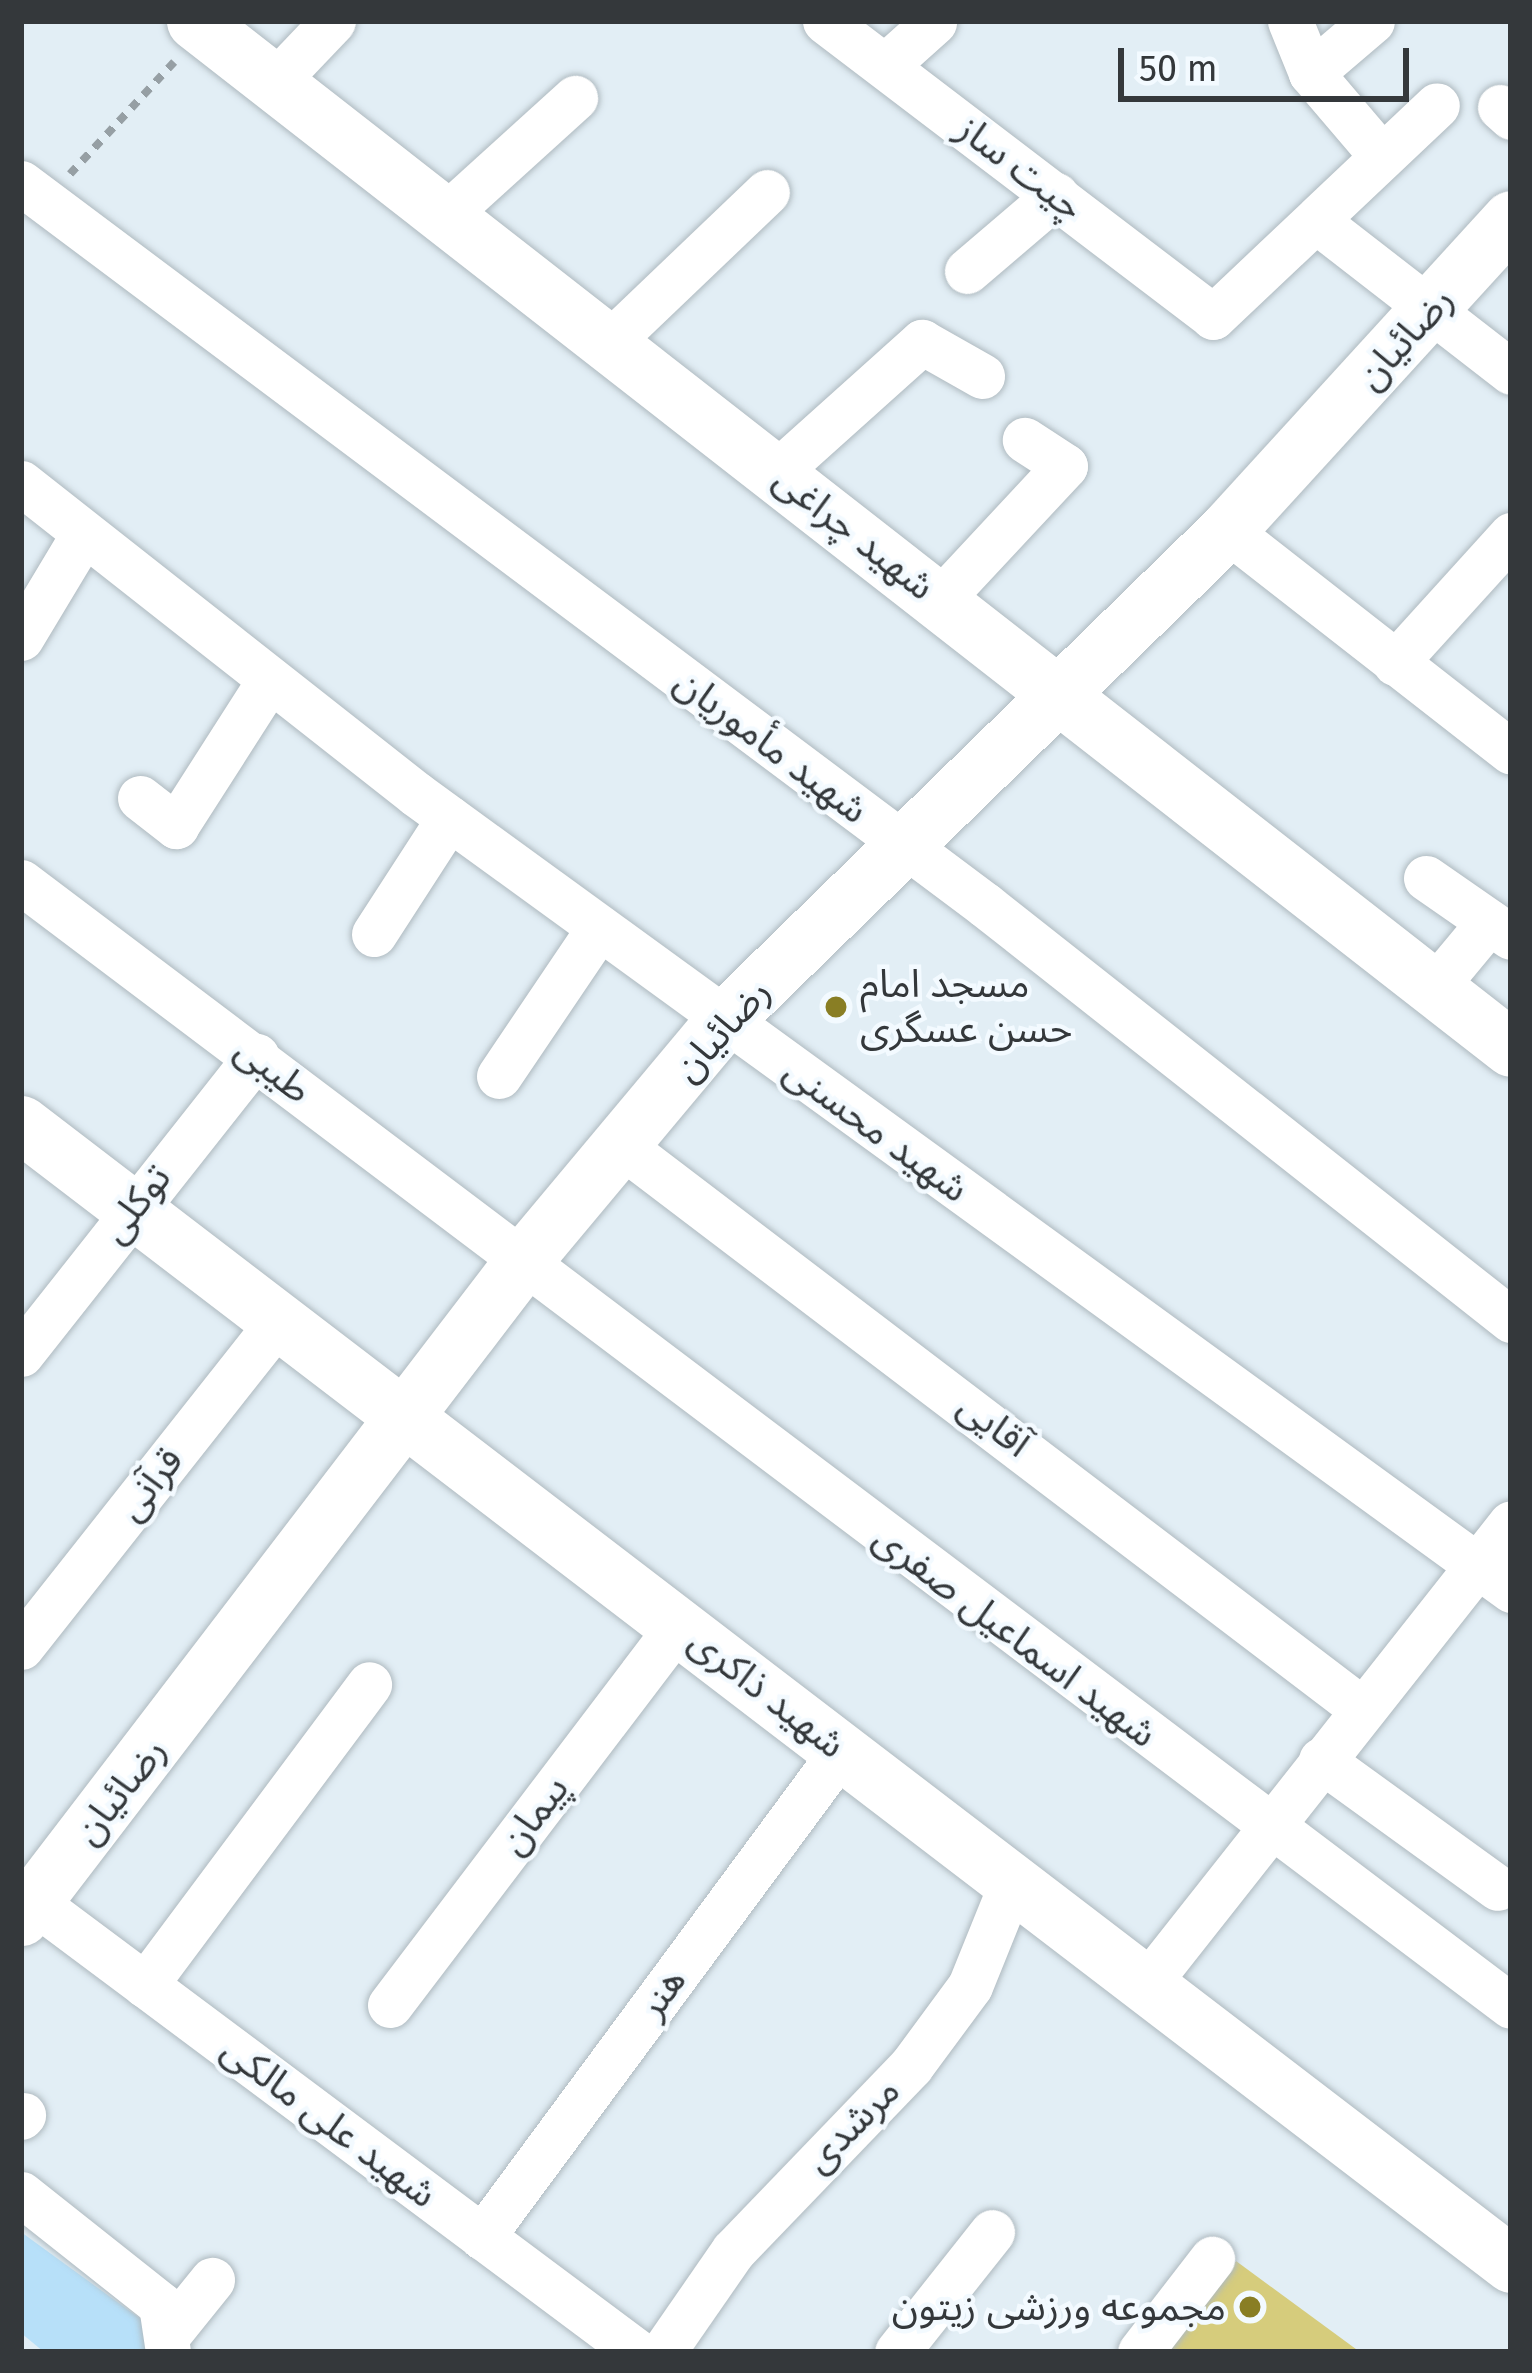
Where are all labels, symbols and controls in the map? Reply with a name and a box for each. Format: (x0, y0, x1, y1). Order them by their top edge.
scale bar (1124, 24, 1415, 98)
text: 50 m (1139, 47, 1218, 91)
street label: چیت ساز (947, 105, 1093, 231)
street label: رضائیان (1347, 277, 1463, 399)
street label: شهید چراغی (764, 456, 944, 610)
street label: شهید مأموریان (665, 658, 877, 834)
place label: مسجد امام حسن عسگری (860, 962, 1073, 1053)
street label: رضائیان (664, 969, 780, 1091)
marker: مسجد امام حسن عسگری (823, 994, 849, 1020)
street label: طیبی (226, 1026, 320, 1114)
street label: شهید محسنی (775, 1047, 977, 1213)
street label: توکلی (91, 1155, 181, 1253)
street label: آقایی (949, 1383, 1039, 1467)
street label: قرآنی (107, 1438, 193, 1530)
street label: شهید اسماعیل صفری (864, 1514, 1166, 1758)
street label: شهید ذاکری (680, 1618, 854, 1768)
street label: رضائیان (64, 1728, 176, 1854)
street label: پیمان (489, 1766, 579, 1864)
street label: هنر (628, 1959, 696, 2027)
street label: شهید علی مالکی (212, 2026, 446, 2218)
street label: مرشدی (795, 2068, 909, 2182)
place label: مجموعه ورزشی زیتون (892, 2284, 1226, 2330)
marker: مجموعه ورزشی زیتون (1237, 2294, 1263, 2320)

